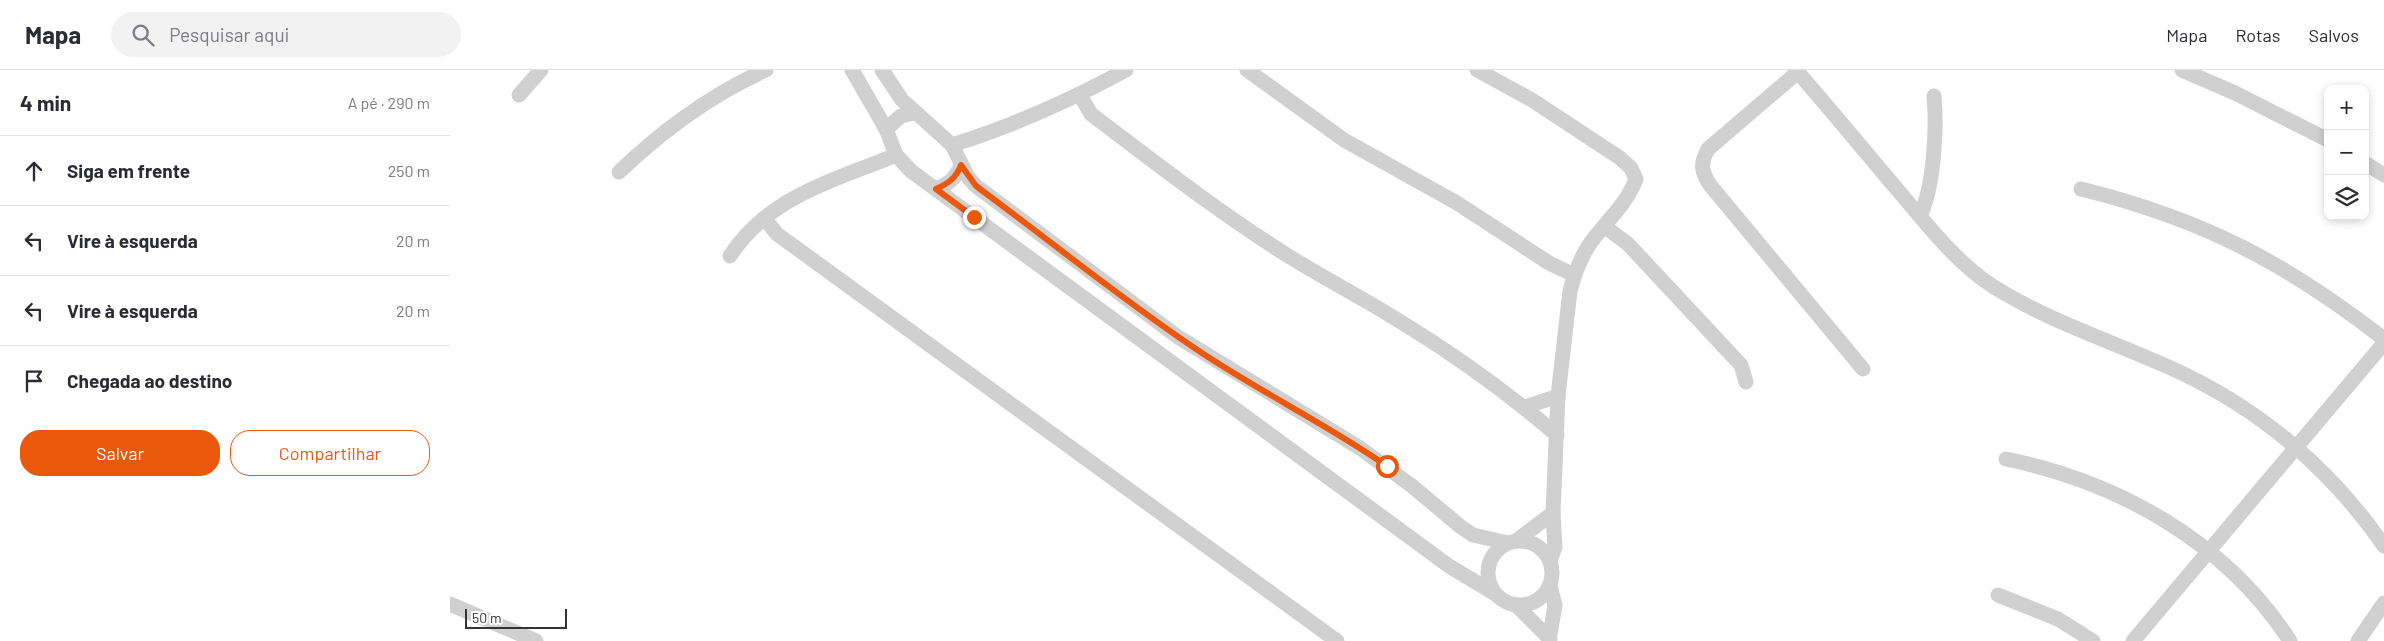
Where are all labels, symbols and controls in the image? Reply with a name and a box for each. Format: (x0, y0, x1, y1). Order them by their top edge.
search box (111, 12, 461, 57)
text: Mapa (25, 20, 81, 49)
icon: search (129, 21, 157, 49)
text: Pesquisar aqui (169, 23, 289, 46)
text: Mapa (2166, 24, 2207, 46)
text: Rotas (2235, 24, 2280, 46)
text: Salvos (2308, 24, 2359, 46)
map controls (2324, 85, 2369, 220)
button: + (2324, 85, 2369, 130)
text: 4 min (20, 90, 71, 115)
text: A pé · 290 m (348, 93, 430, 112)
button: − (2324, 130, 2369, 175)
icon: ahead (20, 157, 48, 185)
text: Siga em frente (67, 159, 190, 182)
text: 250 m (388, 161, 430, 180)
button: layers (2324, 175, 2369, 220)
route end (963, 206, 986, 229)
icon: left (20, 227, 48, 255)
text: Vire à esquerda (67, 229, 198, 252)
text: 20 m (396, 231, 430, 250)
icon: left (20, 297, 48, 325)
text: Vire à esquerda (67, 299, 198, 322)
text: 20 m (396, 301, 430, 320)
icon: arrive (20, 367, 48, 395)
text: Chegada ao destino (67, 369, 232, 392)
button: Salvar (20, 430, 220, 476)
button: Compartilhar (230, 430, 430, 476)
route start (1376, 455, 1399, 478)
scale bar (465, 606, 568, 629)
text: 50 m (472, 609, 501, 626)

